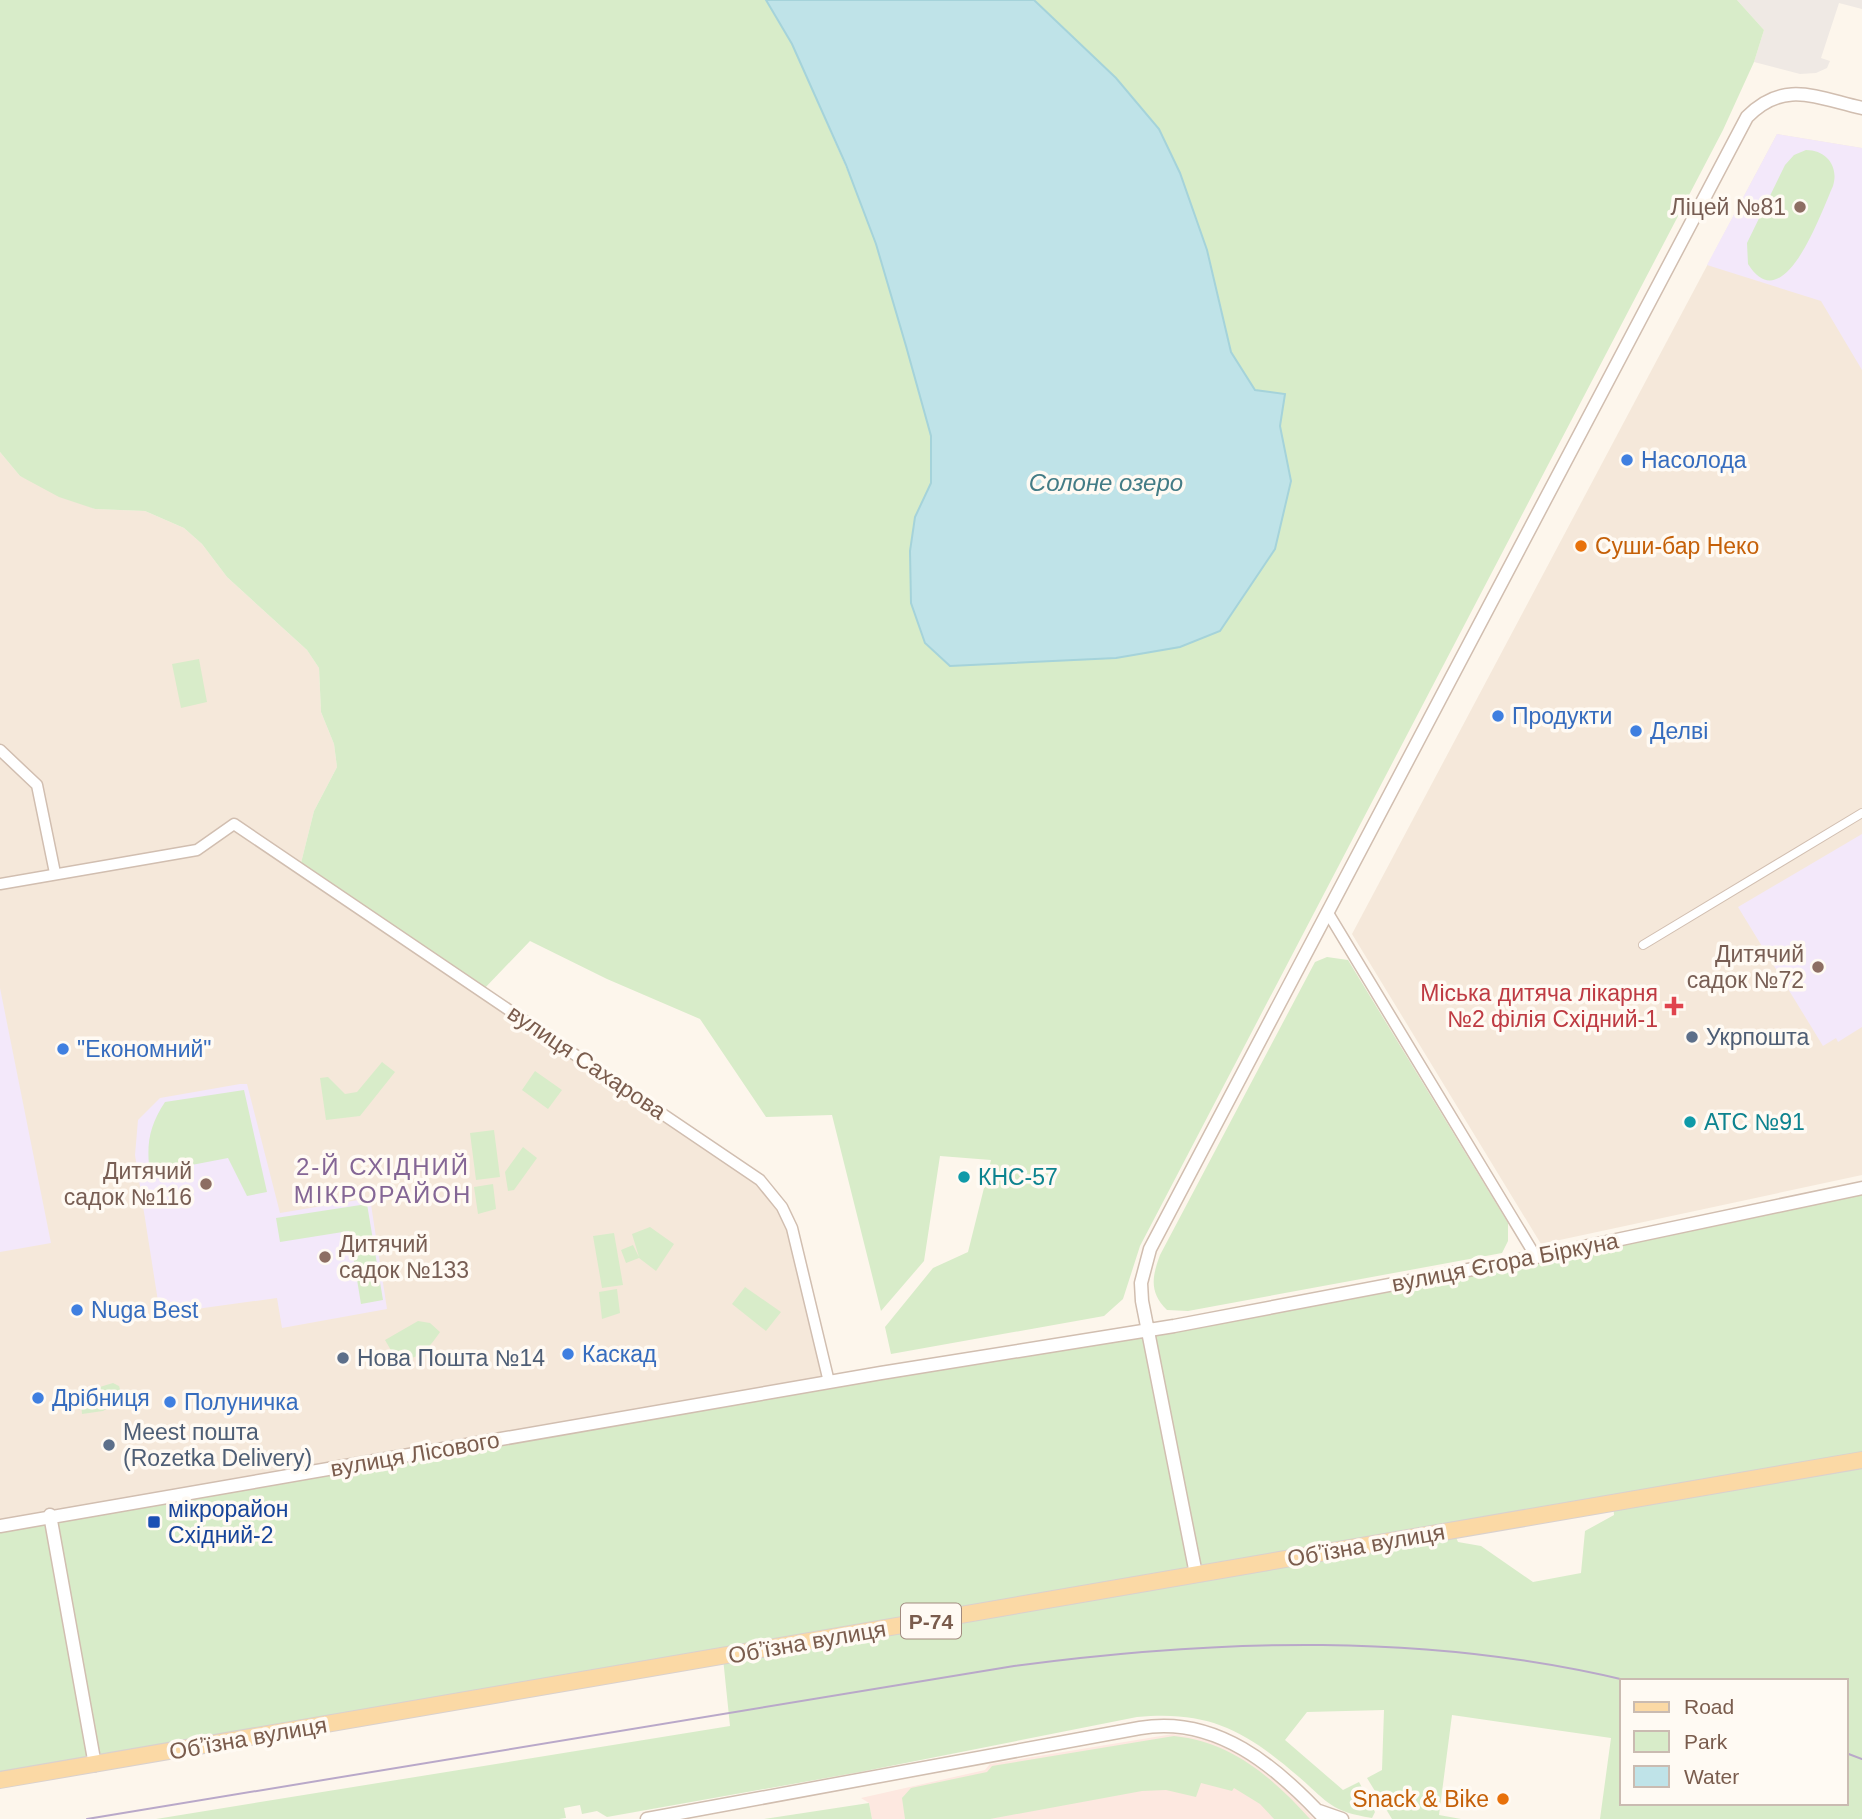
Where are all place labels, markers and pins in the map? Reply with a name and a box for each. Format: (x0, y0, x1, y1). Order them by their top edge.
place label: Ліцей №81 (1671, 194, 1786, 220)
marker: Ліцей №81 (1792, 199, 1808, 215)
place label: Насолода (1641, 447, 1747, 473)
marker: Насолода (1619, 452, 1635, 468)
place label: Суши-бар Неко (1595, 533, 1759, 559)
marker: Суши-бар Неко (1573, 538, 1589, 554)
place label: Продукти (1512, 703, 1612, 729)
marker: Продукти (1490, 708, 1506, 724)
place label: Делві (1650, 718, 1708, 744)
marker: Делві (1628, 723, 1644, 739)
place label: Дитячий садок №72 (1687, 941, 1804, 993)
marker: Дитячий садок №72 (1810, 959, 1826, 975)
place label: Міська дитяча лікарня №2 філія Східний-1 (1420, 980, 1658, 1032)
marker: Міська дитяча лікарня №2 філія Східний-1 (1664, 996, 1684, 1016)
place label: Укрпошта (1706, 1024, 1809, 1050)
marker: Укрпошта (1684, 1029, 1700, 1045)
place label: "Економний" (77, 1036, 212, 1062)
marker: "Економний" (55, 1041, 71, 1057)
place label: АТС №91 (1704, 1109, 1805, 1135)
marker: АТС №91 (1682, 1114, 1698, 1130)
place label: Дитячий садок №116 (64, 1158, 192, 1210)
place label: КНС-57 (978, 1164, 1058, 1190)
marker: КНС-57 (956, 1169, 972, 1185)
marker: Дитячий садок №116 (198, 1176, 214, 1192)
place label: Дитячий садок №133 (339, 1231, 469, 1283)
marker: Дитячий садок №133 (317, 1249, 333, 1265)
place label: Nuga Best (91, 1297, 199, 1323)
marker: Nuga Best (69, 1302, 85, 1318)
place label: Каскад (582, 1341, 657, 1367)
place label: Нова Пошта №14 (357, 1345, 545, 1371)
marker: Каскад (560, 1346, 576, 1362)
marker: Нова Пошта №14 (335, 1350, 351, 1366)
place label: Дрібниця (52, 1385, 150, 1411)
place label: Полуничка (184, 1389, 299, 1415)
marker: Дрібниця (30, 1390, 46, 1406)
marker: Полуничка (162, 1394, 178, 1410)
place label: Meest пошта (Rozetka Delivery) (123, 1419, 312, 1471)
marker: Meest пошта (Rozetka Delivery) (101, 1437, 117, 1453)
place label: мікрорайон Східний-2 (168, 1496, 289, 1548)
marker: мікрорайон Східний-2 (146, 1514, 162, 1530)
place label: Snack & Bike (1352, 1786, 1489, 1812)
marker: Snack & Bike (1495, 1791, 1511, 1807)

